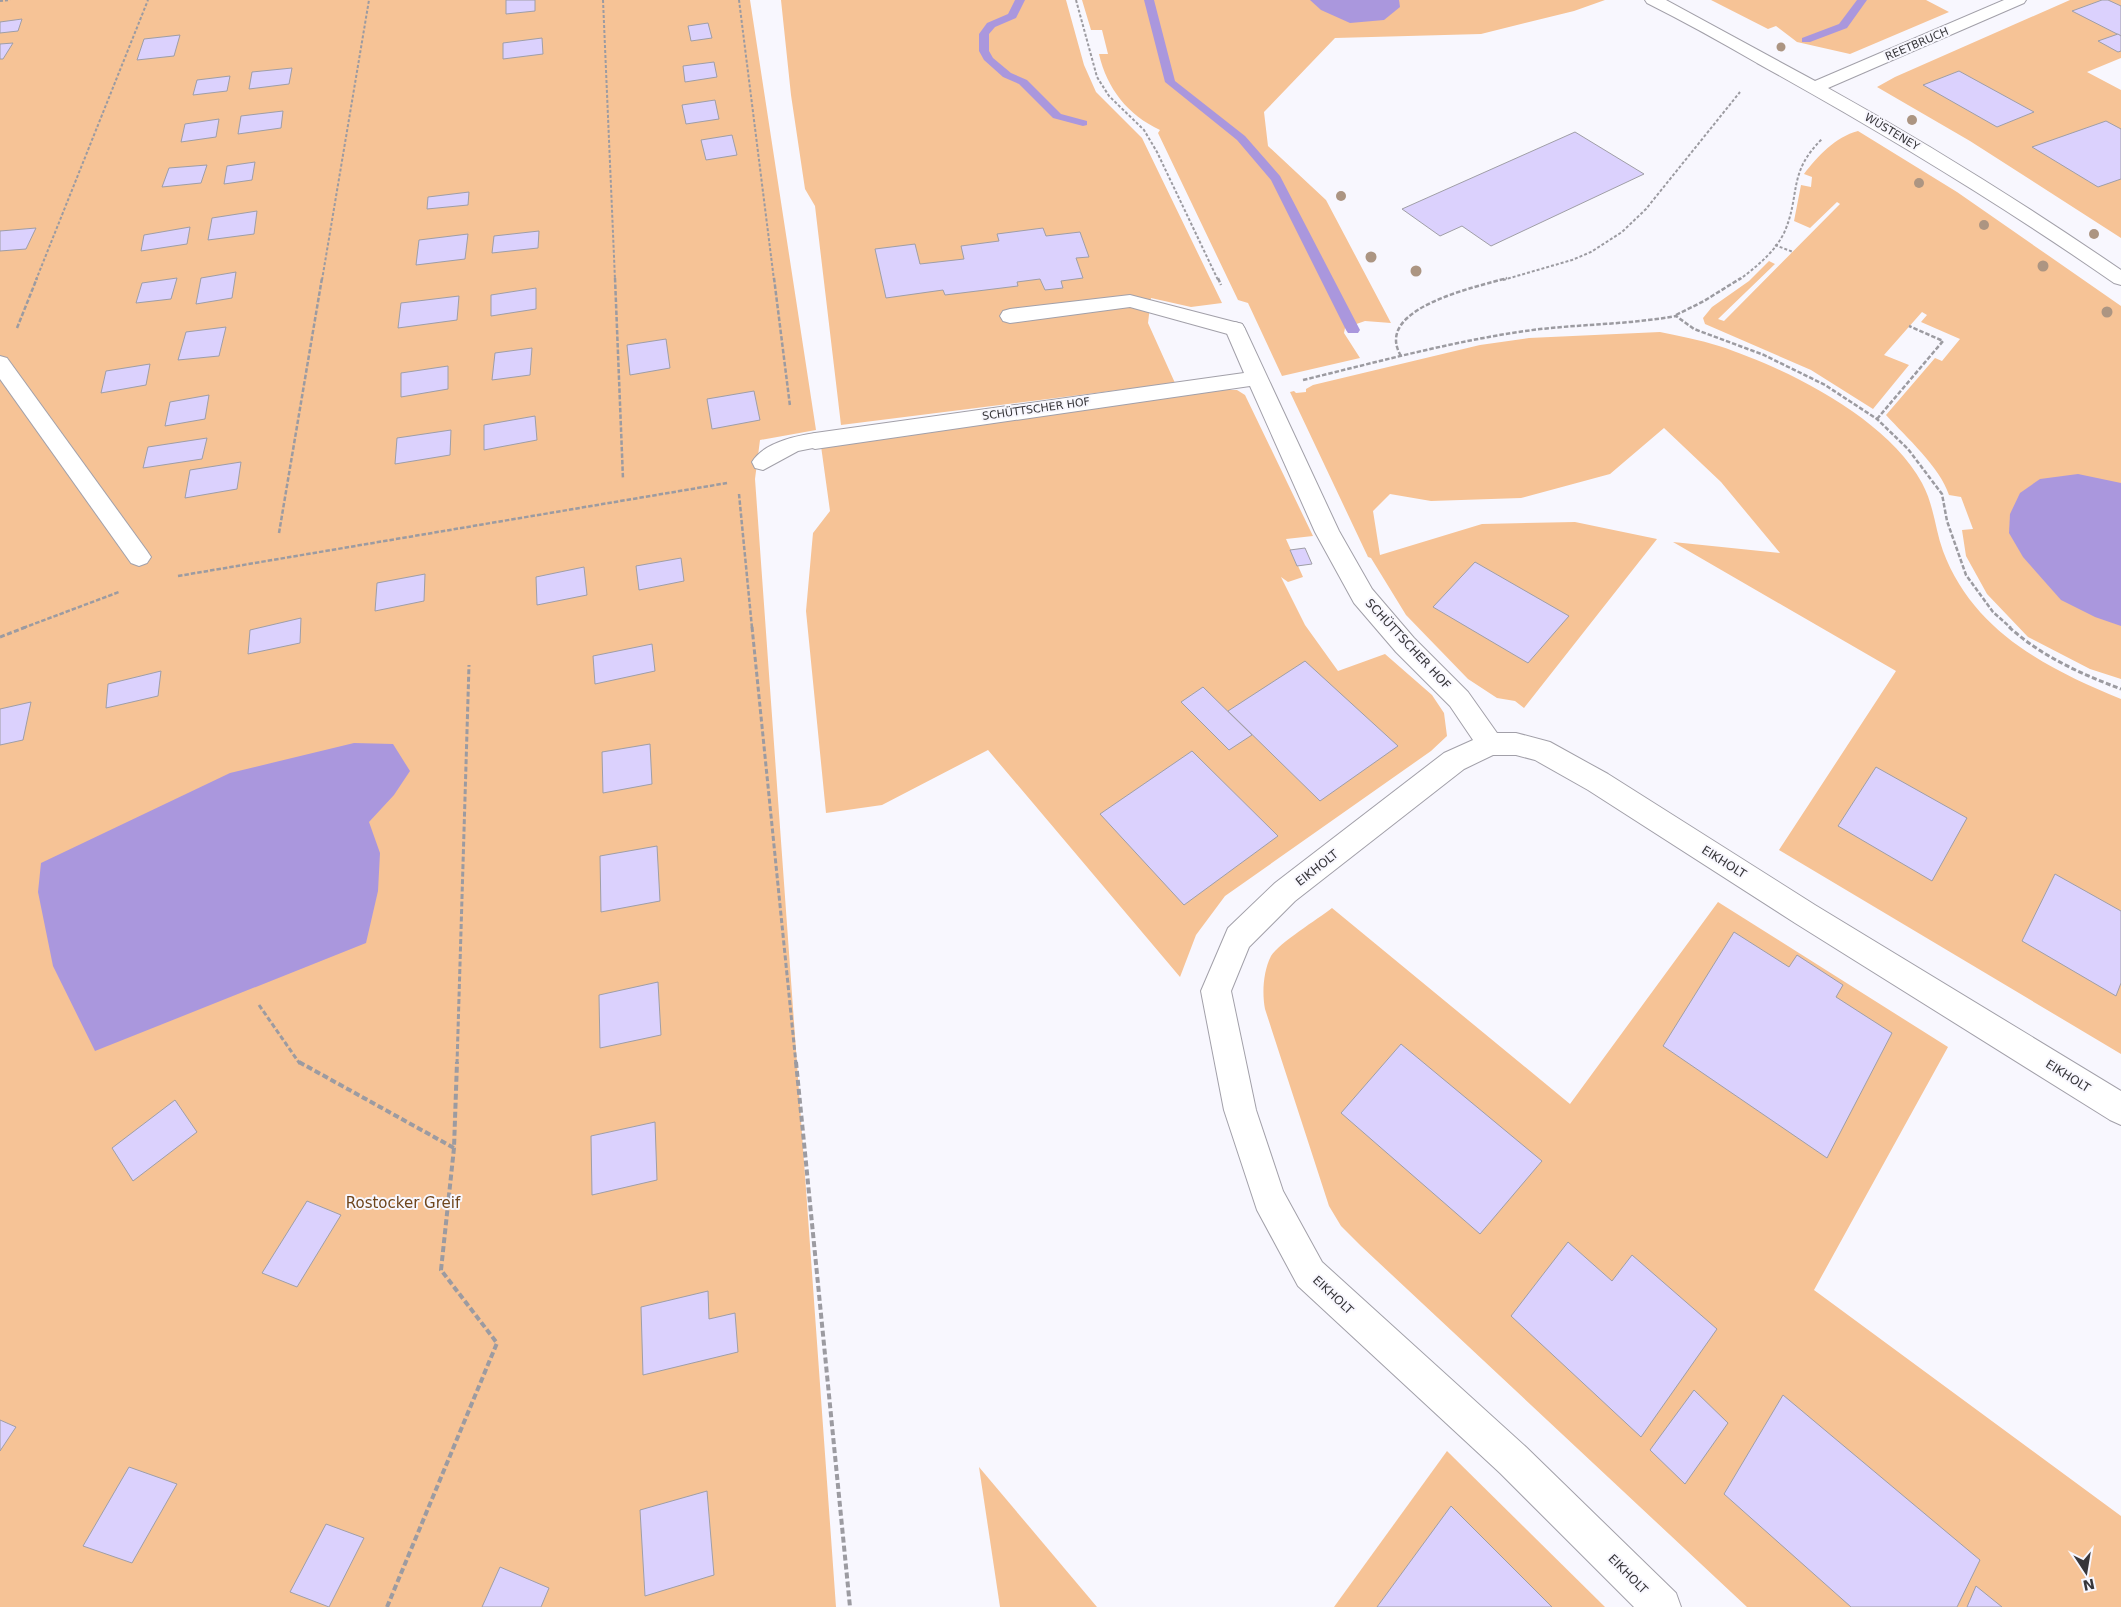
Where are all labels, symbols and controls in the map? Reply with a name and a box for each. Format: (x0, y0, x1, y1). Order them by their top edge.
street label: REETBRUCH (1883, 25, 1951, 63)
street label: WÜSTENEY (1862, 111, 1922, 154)
street label: SCHÜTTSCHER HOF (981, 395, 1091, 423)
street label: SCHÜTTSCHER HOF (1363, 595, 1455, 692)
street label: EIKHOLT (1699, 843, 1749, 881)
street label: EIKHOLT (1293, 847, 1341, 889)
street label: EIKHOLT (2043, 1057, 2093, 1095)
park label: Rostocker Greif (346, 1194, 461, 1212)
street label: EIKHOLT (1310, 1273, 1356, 1318)
north arrow (2061, 1547, 2111, 1597)
street label: EIKHOLT (1605, 1551, 1651, 1597)
text: N (2081, 1576, 2096, 1594)

